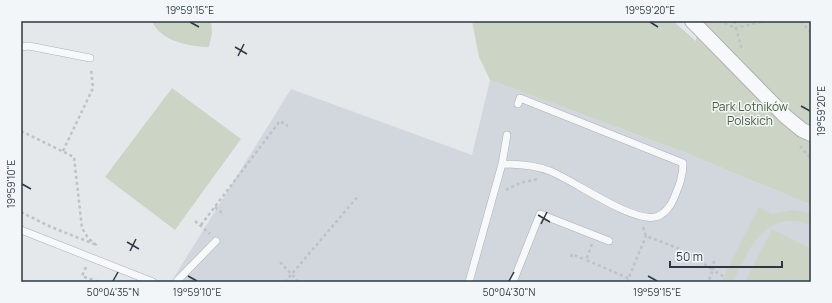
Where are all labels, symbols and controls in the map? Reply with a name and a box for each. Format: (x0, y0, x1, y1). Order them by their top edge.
text: 19°59'15"E (166, 3, 214, 17)
text: 19°59'20"E (625, 3, 675, 17)
text: 19°59'20"E (814, 86, 828, 136)
park label: Park Lotników Polskich (712, 98, 788, 129)
text: 19°59'10"E (4, 160, 18, 208)
scale bar (670, 243, 782, 269)
text: 50 m (676, 248, 703, 265)
text: 50°04'35"N (87, 285, 139, 299)
text: 19°59'10"E (173, 285, 221, 299)
text: 50°04'30"N (483, 285, 535, 299)
text: 19°59'15"E (633, 285, 681, 299)

